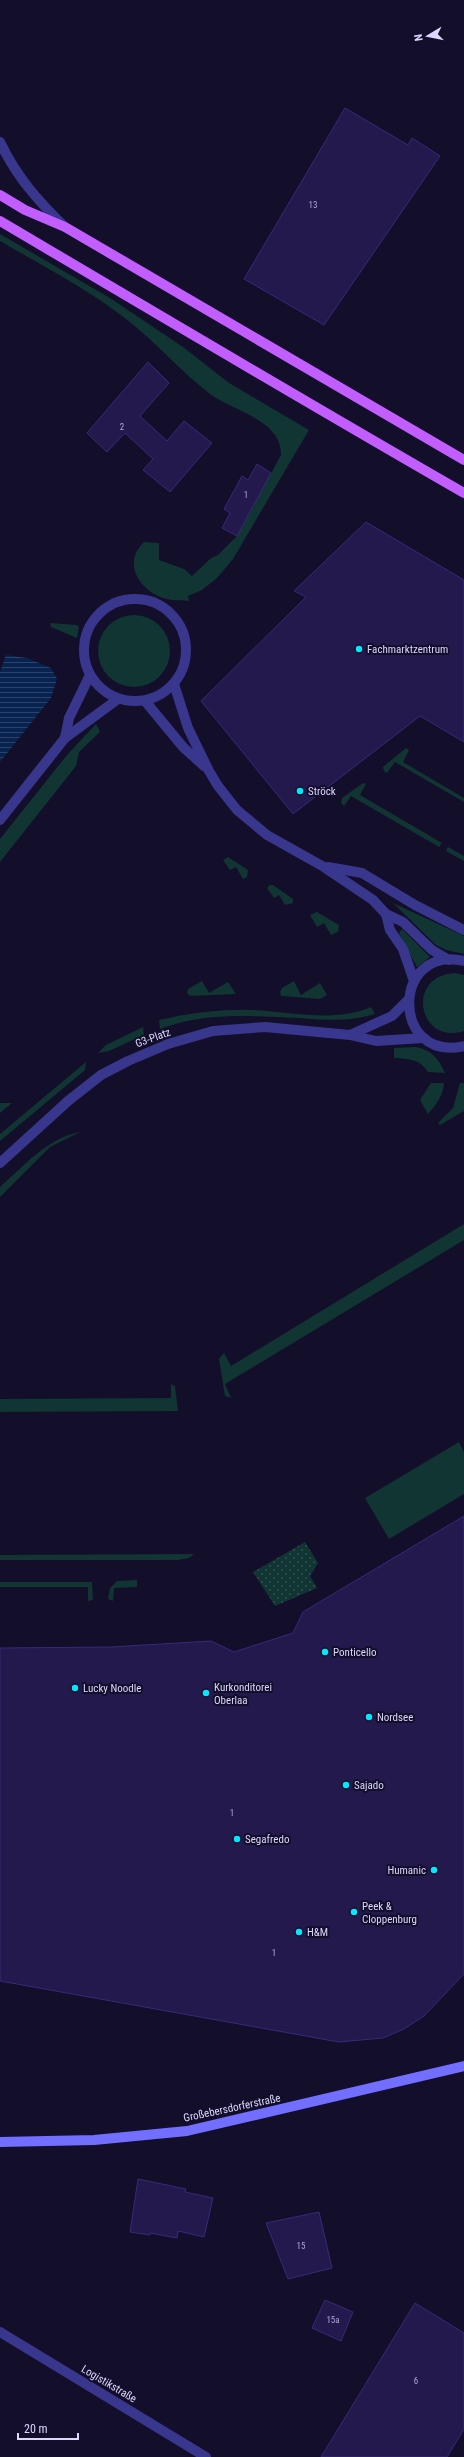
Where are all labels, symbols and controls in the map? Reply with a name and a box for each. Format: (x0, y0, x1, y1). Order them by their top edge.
north arrow (408, 16, 448, 56)
text: N (412, 33, 426, 42)
house number: 13 (309, 200, 317, 210)
house number: 2 (120, 422, 125, 432)
house number: 1 (244, 490, 248, 500)
place label: Fachmarktzentrum (367, 643, 448, 656)
marker: Fachmarktzentrum (354, 644, 364, 654)
place label: Ströck (308, 785, 336, 798)
marker: Ströck (295, 786, 305, 796)
street label: G3-Platz (134, 1026, 173, 1050)
place label: Ponticello (333, 1646, 377, 1659)
marker: Ponticello (320, 1647, 330, 1657)
place label: Kurkonditorei Oberlaa (214, 1681, 272, 1707)
place label: Lucky Noodle (83, 1682, 141, 1695)
marker: Lucky Noodle (70, 1683, 80, 1693)
marker: Kurkonditorei Oberlaa (201, 1688, 211, 1698)
place label: Nordsee (377, 1711, 413, 1724)
marker: Nordsee (364, 1712, 374, 1722)
place label: Sajado (354, 1779, 384, 1792)
marker: Sajado (341, 1780, 351, 1790)
house number: 1 (230, 1808, 234, 1818)
place label: Segafredo (245, 1833, 290, 1846)
marker: Segafredo (232, 1834, 242, 1844)
place label: Humanic (387, 1864, 426, 1877)
marker: Humanic (429, 1865, 439, 1875)
place label: Peek & Cloppenburg (362, 1900, 417, 1926)
marker: Peek & Cloppenburg (349, 1907, 359, 1917)
place label: H&M (307, 1926, 328, 1939)
marker: H&M (294, 1927, 304, 1937)
house number: 1 (272, 1948, 276, 1958)
street label: Großebersdorferstraße (182, 2091, 282, 2125)
house number: 15 (297, 2241, 306, 2251)
house number: 15a (326, 2315, 340, 2325)
street label: Logistikstraße (79, 2362, 139, 2406)
house number: 6 (414, 2376, 418, 2386)
scale bar (18, 2415, 78, 2441)
text: 20 m (24, 2422, 48, 2436)

